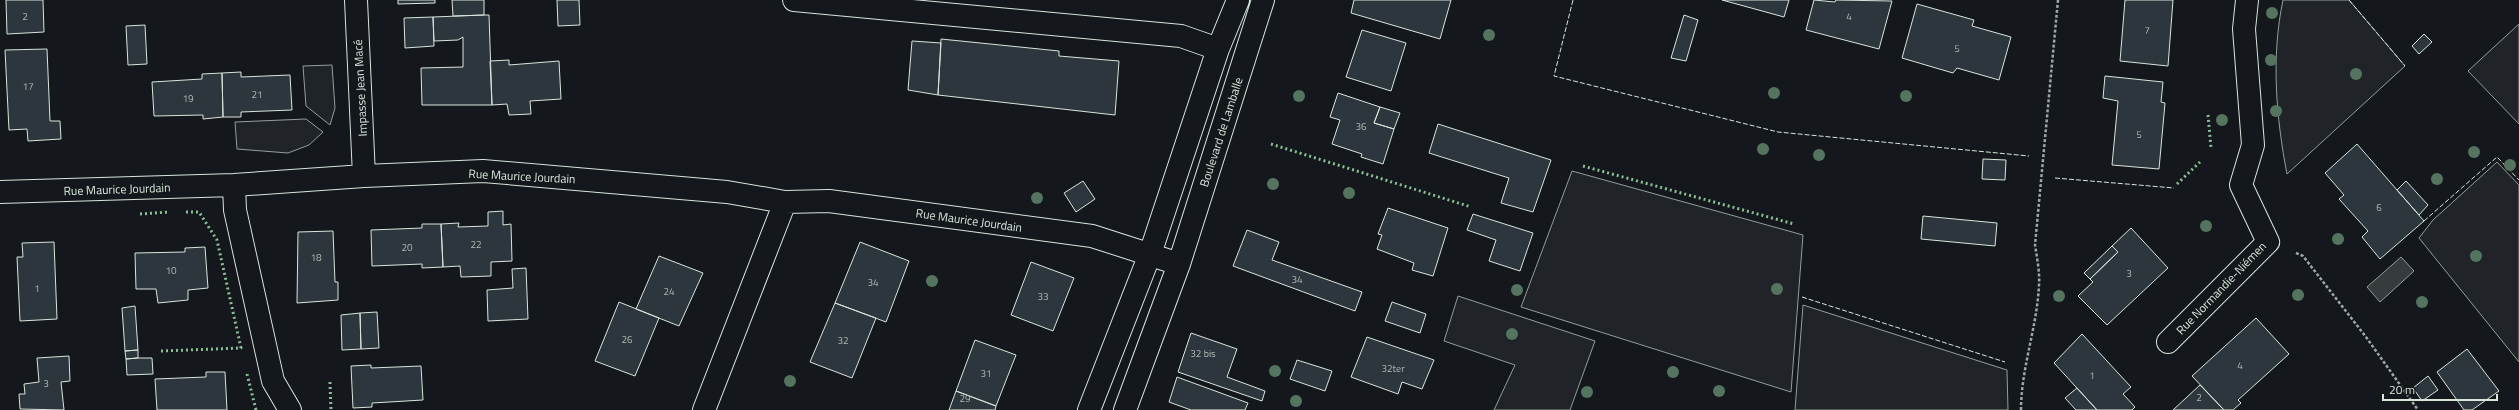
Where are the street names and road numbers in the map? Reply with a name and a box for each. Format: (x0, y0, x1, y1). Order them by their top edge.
street label: Impasse Jean Macé (348, 39, 372, 137)
street label: Boulevard de Lamballe (1194, 75, 1248, 189)
street label: Rue Maurice Jourdain (468, 164, 576, 188)
street label: Rue Maurice Jourdain (63, 178, 171, 200)
street label: Rue Maurice Jourdain (915, 203, 1023, 237)
street label: Rue Normandie-Niémen (2171, 237, 2271, 339)

